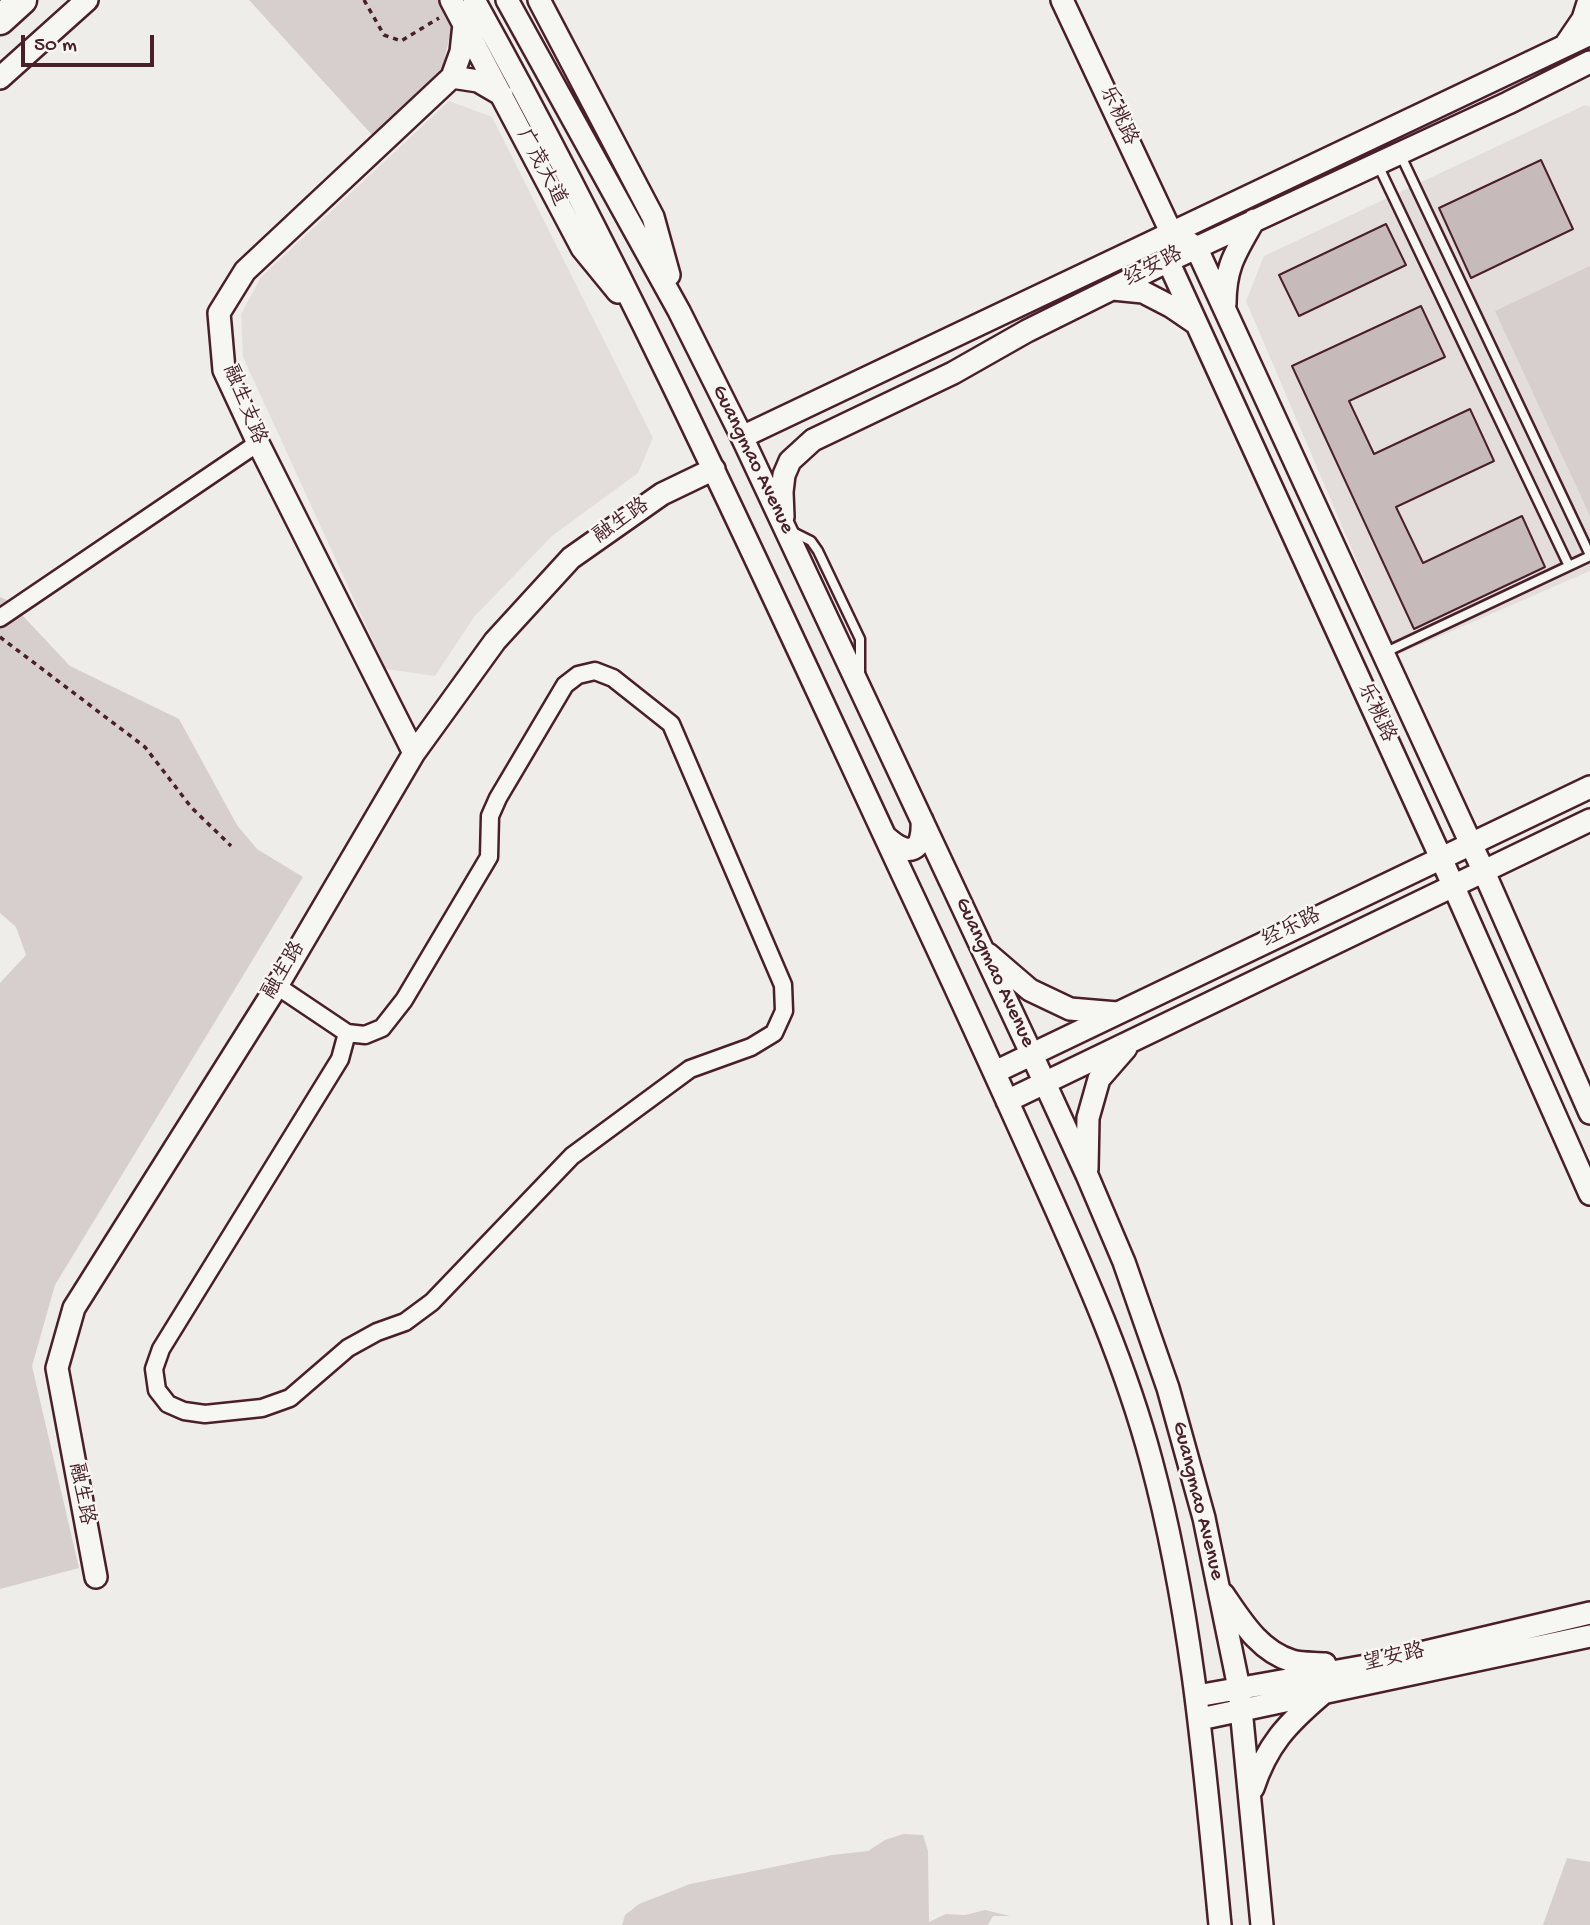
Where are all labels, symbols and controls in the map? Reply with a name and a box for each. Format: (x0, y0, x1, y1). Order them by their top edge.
scale bar (24, 21, 158, 65)
text: 50 m (34, 34, 77, 59)
street label: 乐桃路 (1092, 82, 1142, 150)
street label: 广茂大道 (509, 125, 571, 211)
street label: 经安路 (1120, 242, 1188, 294)
street label: 融生支路 (216, 361, 270, 449)
street label: Guangmao Avenue (705, 382, 799, 538)
street label: 融生路 (589, 494, 655, 550)
street label: 乐桃路 (1350, 679, 1400, 747)
street label: Guangmao Avenue (948, 894, 1040, 1052)
street label: 经乐路 (1258, 904, 1326, 954)
street label: 融生路 (258, 938, 312, 1004)
street label: Guangmao Avenue (1165, 1419, 1229, 1583)
street label: 融生路 (62, 1461, 98, 1527)
street label: 望安路 (1360, 1640, 1428, 1678)

